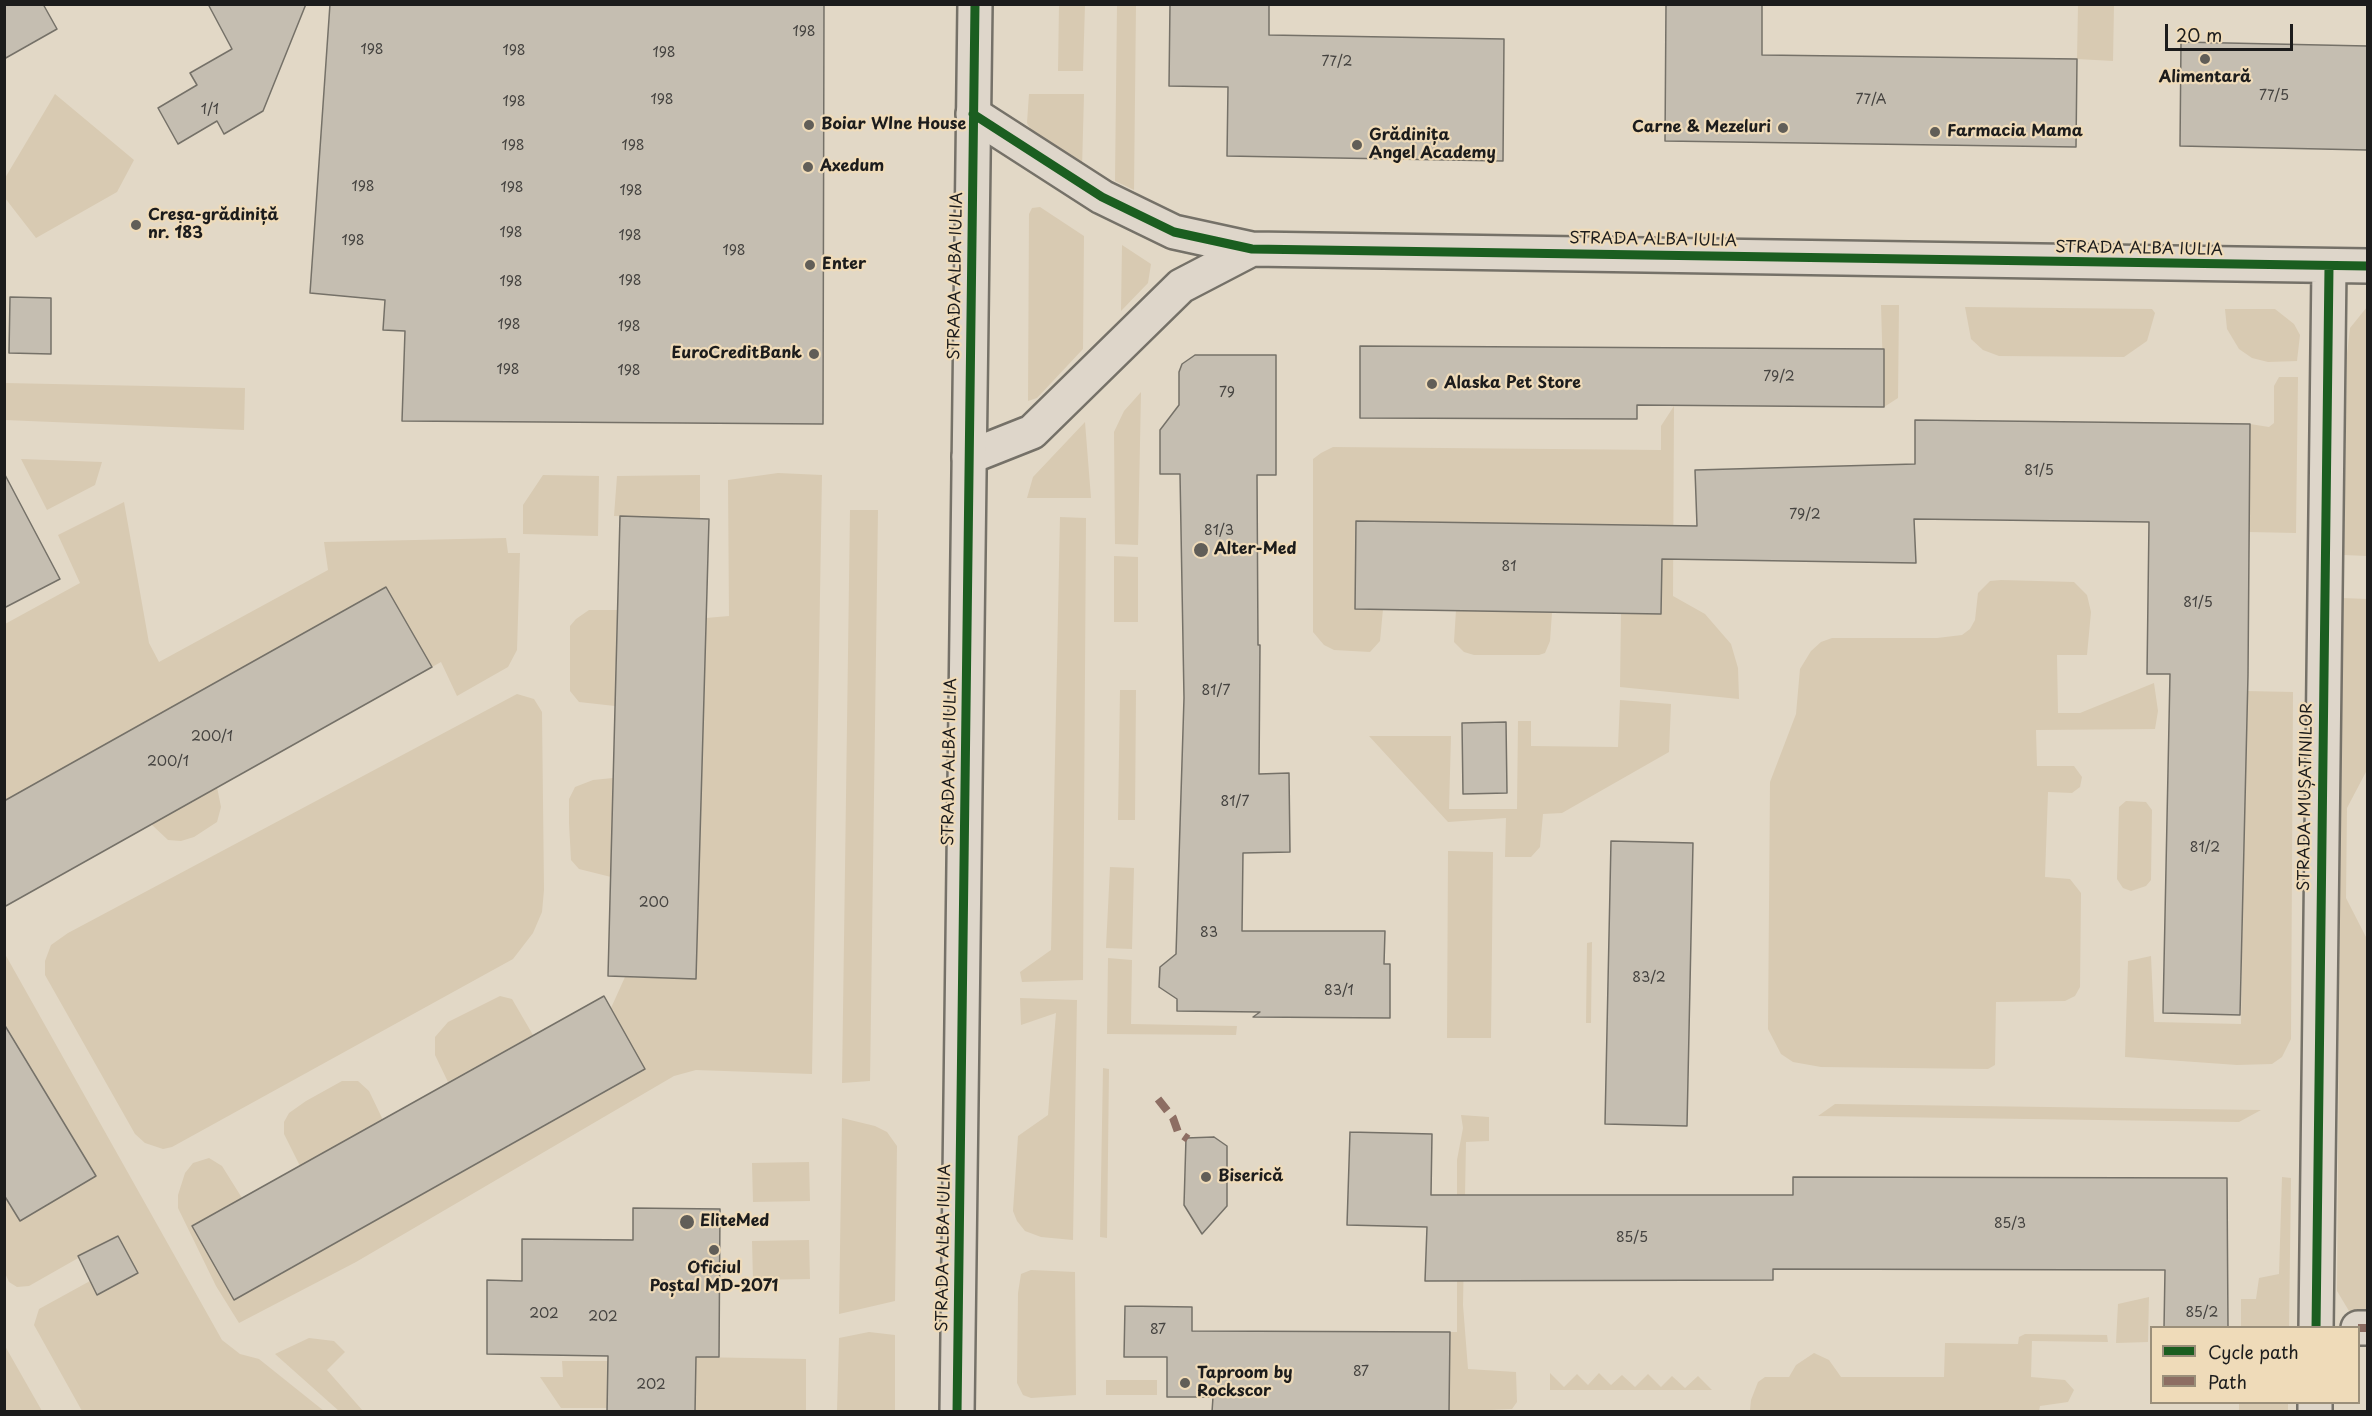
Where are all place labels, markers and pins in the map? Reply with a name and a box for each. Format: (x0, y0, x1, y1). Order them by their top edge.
marker: Alimentară (2198, 52, 2212, 66)
place label: Alimentară (2159, 68, 2251, 88)
place label: Boiar WIne House (821, 115, 966, 135)
marker: Boiar WIne House (802, 118, 816, 132)
place label: Carne & Mezeluri (1632, 118, 1771, 138)
marker: Carne & Mezeluri (1776, 121, 1790, 135)
place label: Farmacia Mama (1947, 122, 2083, 142)
marker: Farmacia Mama (1928, 125, 1942, 139)
place label: Grădinița Angel Academy (1369, 126, 1496, 164)
marker: Grădinița Angel Academy (1350, 138, 1364, 152)
place label: Axedum (820, 157, 884, 177)
marker: Axedum (801, 160, 815, 174)
place label: Creșa-grădiniță nr. 183 (148, 206, 279, 244)
marker: Creșa-grădiniță nr. 183 (129, 218, 143, 232)
place label: Enter (822, 255, 866, 275)
marker: Enter (803, 258, 817, 272)
place label: EuroCreditBank (671, 344, 802, 364)
marker: EuroCreditBank (807, 347, 821, 361)
place label: Alaska Pet Store (1444, 374, 1581, 394)
marker: Alaska Pet Store (1425, 377, 1439, 391)
place label: Alter-Med (1214, 540, 1296, 560)
marker: Alter-Med (1192, 541, 1210, 559)
place label: Biserică (1218, 1167, 1283, 1187)
marker: Biserică (1199, 1170, 1213, 1184)
place label: EliteMed (700, 1212, 769, 1232)
marker: EliteMed (678, 1213, 696, 1231)
marker: Oficiul Poștal MD-2071 (707, 1243, 721, 1257)
place label: Oficiul Poștal MD-2071 (650, 1259, 778, 1297)
place label: Taproom by Rockscor (1197, 1364, 1293, 1402)
marker: Taproom by Rockscor (1178, 1376, 1192, 1390)

